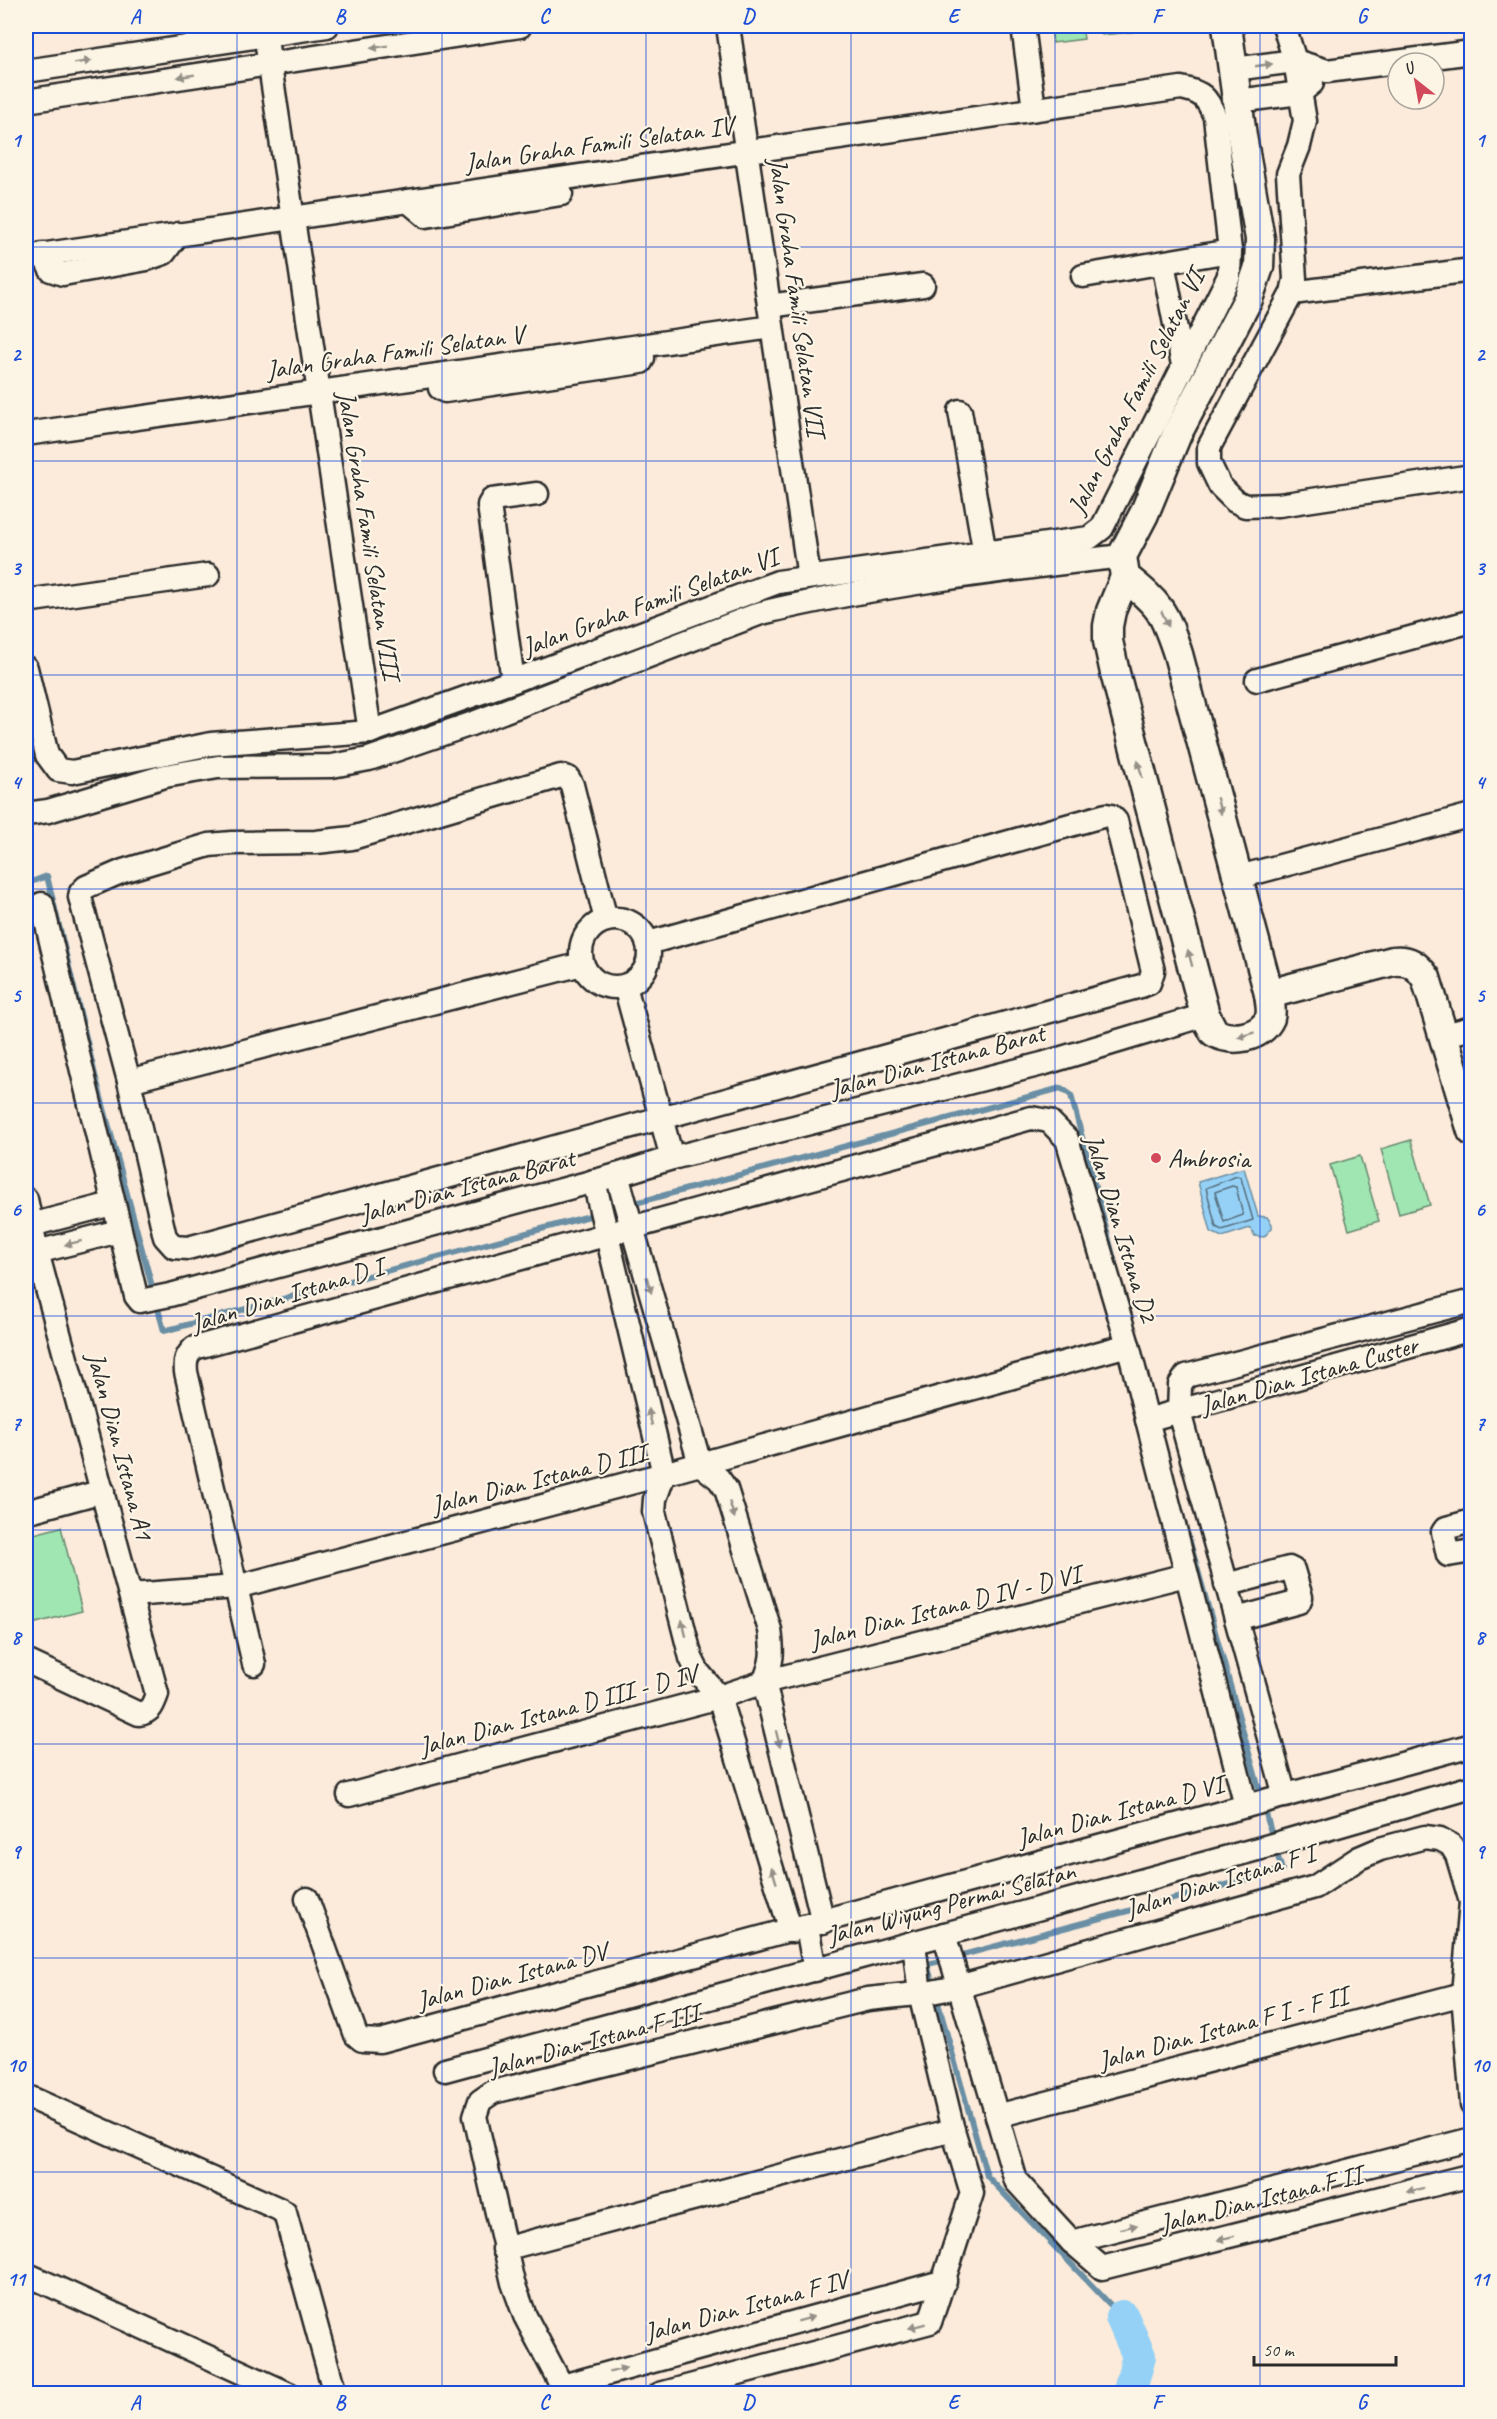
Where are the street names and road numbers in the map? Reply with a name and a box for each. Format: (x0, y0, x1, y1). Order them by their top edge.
street label: Jalan Graha Famili Selatan IV (461, 108, 740, 179)
street label: Jalan Graha Famili Selatan VII (761, 154, 834, 444)
street label: Jalan Graha Famili Selatan VI (1059, 259, 1214, 521)
street label: Jalan Graha Famili Selatan V (262, 317, 531, 387)
street label: Jalan Graha Famili Selatan VIII (330, 387, 409, 687)
street label: Jalan Graha Famili Selatan VI (516, 538, 788, 664)
street label: Jalan Dian Istana Barat (824, 1016, 1050, 1106)
street label: Jalan Dian Istana D2 (1076, 1128, 1166, 1328)
street label: Jalan Dian Istana Barat (354, 1141, 580, 1231)
street label: Jalan Dian Istana D I (185, 1248, 393, 1341)
street label: Jalan Dian Istana Custer (1195, 1327, 1424, 1422)
street label: Jalan Dian Istana A1 (79, 1347, 161, 1545)
street label: Jalan Dian Istana D III (426, 1435, 656, 1522)
street label: Jalan Dian Istana D IV - D VI (804, 1556, 1089, 1657)
street label: Jalan Dian Istana D III - D IV (413, 1656, 706, 1764)
street label: Jalan Dian Istana D VI (1011, 1766, 1232, 1855)
street label: Jalan Dian Istana F I (1119, 1835, 1324, 1926)
street label: Jalan Wiyung Permai Selatan (822, 1854, 1080, 1952)
street label: Jalan Dian Istana DV (411, 1933, 616, 2018)
street label: Jalan Dian Istana F I - F II (1093, 1977, 1357, 2078)
street label: Jalan Dian Istana F III (483, 1994, 709, 2085)
street label: Jalan Dian Istana F II (1155, 2157, 1371, 2241)
street label: Jalan Dian Istana F IV (639, 2262, 856, 2350)

